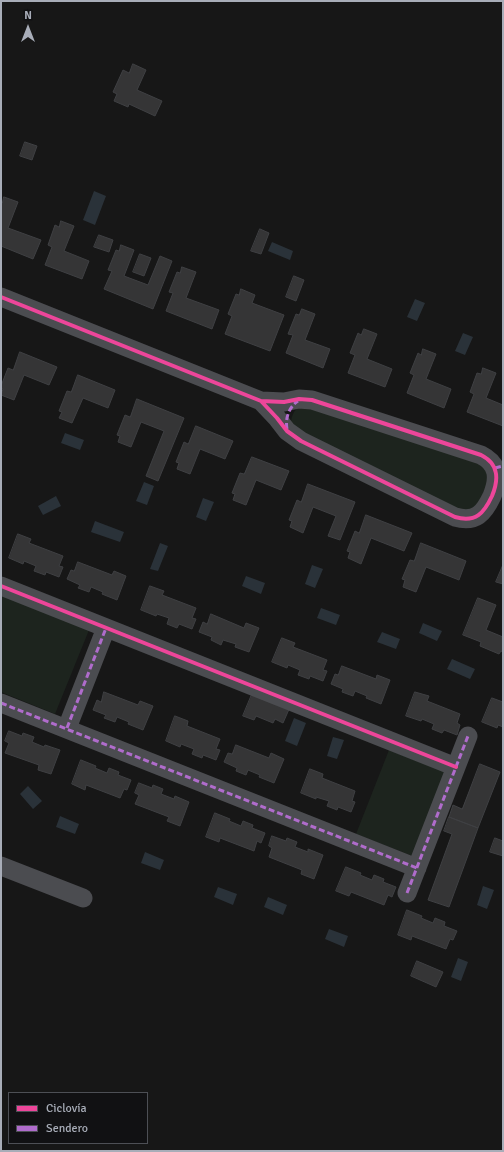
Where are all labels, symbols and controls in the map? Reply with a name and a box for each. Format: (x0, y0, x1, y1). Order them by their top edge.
north arrow (8, 8, 48, 48)
text: N (24, 9, 32, 22)
legend (8, 1092, 148, 1144)
text: Ciclovía (46, 1101, 87, 1116)
text: Sendero (46, 1121, 88, 1136)

